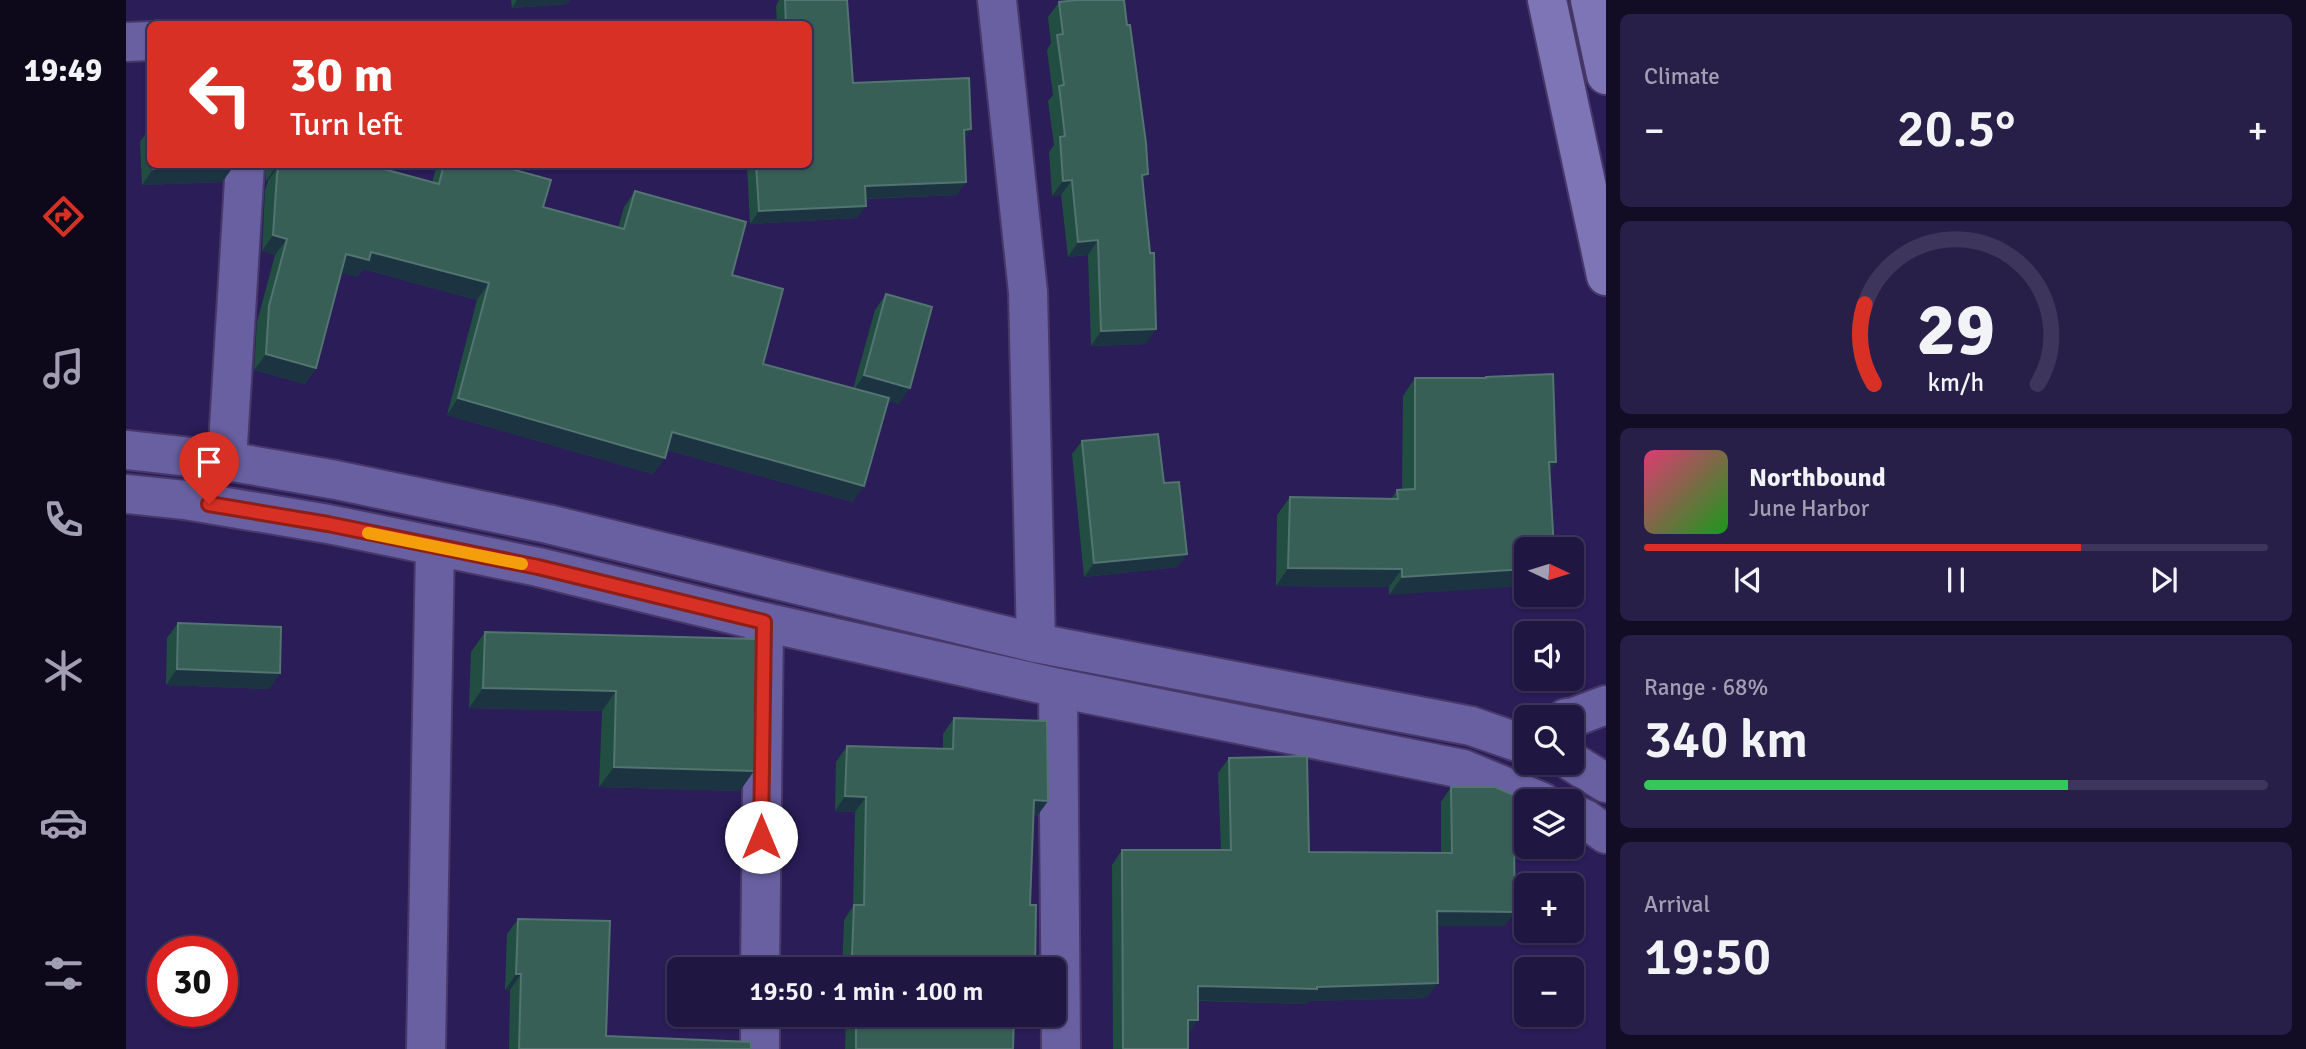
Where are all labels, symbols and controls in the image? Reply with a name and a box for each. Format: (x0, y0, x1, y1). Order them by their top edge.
text: 30 m (290, 45, 393, 105)
icon: left (175, 49, 266, 140)
text: 19:49 (24, 51, 102, 90)
text: Climate (1644, 62, 1720, 91)
text: 20.5° (1897, 97, 2015, 161)
text: Turn left (290, 105, 403, 144)
text: − (1644, 107, 1665, 154)
text: + (2247, 107, 2268, 154)
icon: directions (39, 192, 88, 241)
text: 29 (1917, 286, 1995, 375)
icon: music (39, 344, 88, 393)
text: km/h (1928, 366, 1984, 397)
pin (179, 432, 239, 504)
icon: arrive (190, 443, 228, 481)
text: Northbound (1749, 462, 1886, 494)
text: June Harbor (1749, 494, 1869, 523)
icon: phone (39, 495, 88, 544)
north arrow (1514, 537, 1584, 607)
map controls (1514, 537, 1584, 1027)
icon: previous (1729, 561, 1767, 599)
icon: pause (1937, 561, 1975, 599)
icon: next (2145, 561, 2183, 599)
button: sound (1514, 621, 1584, 691)
icon: climate (39, 646, 88, 695)
text: Range · 68% (1644, 673, 1768, 702)
button: search (1514, 705, 1584, 775)
text: 340 km (1644, 708, 1808, 772)
button: layers (1514, 789, 1584, 859)
icon: car (39, 798, 88, 847)
position arrow (724, 800, 798, 874)
button: + (1514, 873, 1584, 943)
text: Arrival (1644, 890, 1710, 919)
text: 19:50 (1644, 925, 1771, 989)
speed limit sign: 30 (147, 936, 238, 1027)
icon: filters (39, 949, 88, 998)
button: − (1514, 957, 1584, 1027)
text: 19:50 · 1 min · 100 m (750, 976, 983, 1008)

